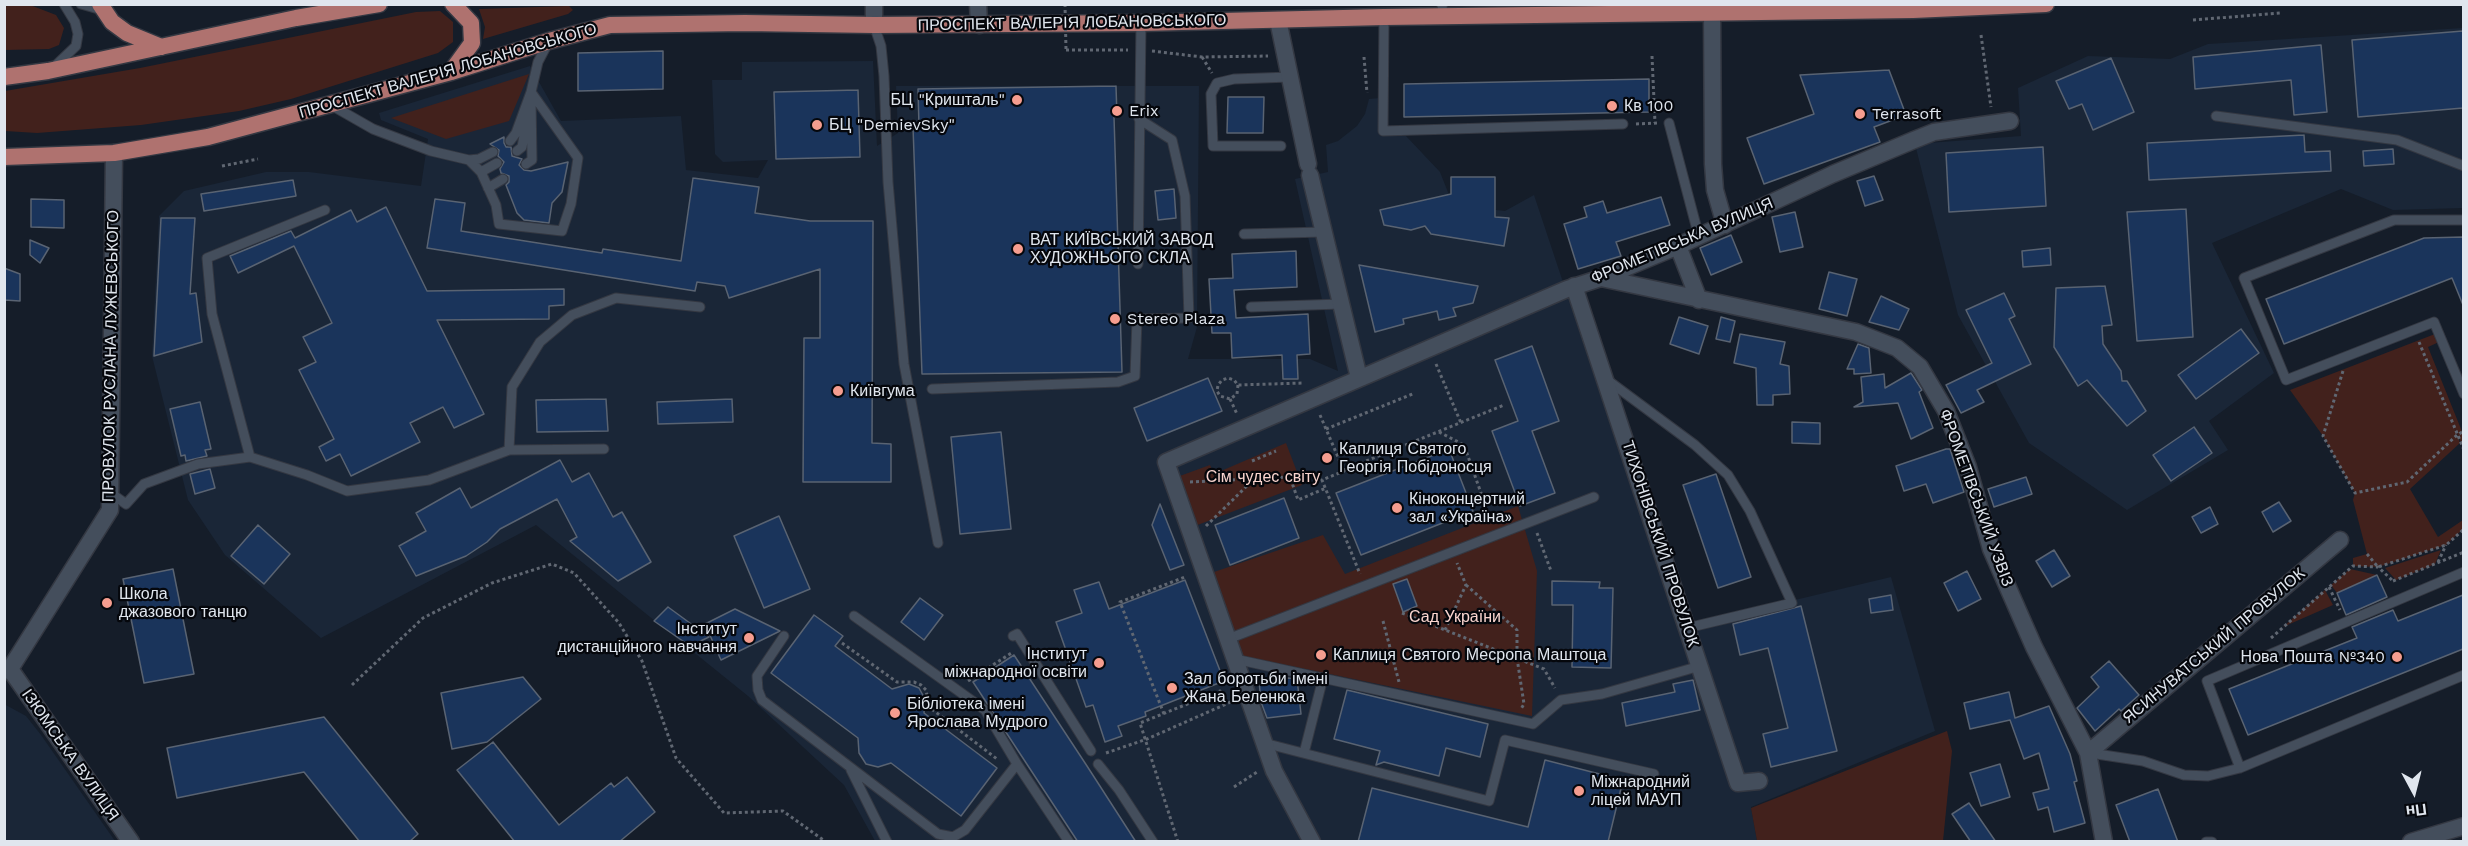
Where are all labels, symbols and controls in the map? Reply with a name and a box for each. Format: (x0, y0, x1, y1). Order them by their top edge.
street label: ПРОСПЕКТ ВАЛЕРІЯ ЛОБАНОВСЬКОГО (917, 11, 1227, 35)
street label: ПРОСПЕКТ ВАЛЕРІЯ ЛОБАНОВСЬКОГО (297, 19, 599, 123)
place label: БЦ "Кришталь" (891, 90, 1005, 110)
marker: БЦ "Кришталь" (1010, 93, 1024, 107)
place label: Кв 100 (1624, 96, 1673, 116)
marker: Кв 100 (1605, 99, 1619, 113)
place label: Erix (1129, 101, 1159, 121)
marker: Erix (1110, 104, 1124, 118)
place label: Terrasoft (1872, 104, 1941, 124)
marker: Terrasoft (1853, 107, 1867, 121)
place label: БЦ "DemievSky" (829, 115, 955, 135)
marker: БЦ "DemievSky" (810, 118, 824, 132)
street label: ФРОМЕТІВСЬКА ВУЛИЦЯ (1588, 194, 1776, 288)
street label: ПРОВУЛОК РУСЛАНА ЛУЖЕВСЬКОГО (99, 210, 123, 502)
place label: ВАТ КИЇВСЬКИЙ ЗАВОД ХУДОЖНЬОГО СКЛА (1030, 230, 1213, 268)
marker: ВАТ КИЇВСЬКИЙ ЗАВОД ХУДОЖНЬОГО СКЛА (1011, 242, 1025, 256)
place label: Stereo Plaza (1127, 309, 1225, 329)
marker: Stereo Plaza (1108, 312, 1122, 326)
place label: Київгума (850, 381, 915, 401)
marker: Київгума (831, 384, 845, 398)
street label: ФРОМЕТІВСЬКИЙ УЗВІЗ (1935, 407, 2017, 589)
street label: ТИХОНІВСЬКИЙ ПРОВУЛОК (1617, 438, 1703, 650)
place label: Каплиця Святого Георгія Побідоносця (1339, 439, 1492, 477)
marker: Каплиця Святого Георгія Побідоносця (1320, 451, 1334, 465)
park label: Сім чудес світу (1206, 467, 1320, 487)
place label: Кіноконцертний зал «Україна» (1409, 489, 1525, 527)
marker: Кіноконцертний зал «Україна» (1390, 501, 1404, 515)
street label: ЯСИНУВАТСЬКИЙ ПРОВУЛОК (2119, 564, 2309, 728)
place label: Школа джазового танцю (119, 584, 247, 622)
marker: Школа джазового танцю (100, 596, 114, 610)
park label: Сад України (1409, 607, 1501, 627)
place label: Інститут дистанційного навчання (558, 619, 737, 657)
marker: Інститут дистанційного навчання (742, 631, 756, 645)
place label: Інститут міжнародної освіти (944, 644, 1087, 682)
place label: Каплиця Святого Месропа Маштоца (1333, 645, 1606, 665)
place label: Нова Пошта №340 (2241, 647, 2385, 667)
marker: Каплиця Святого Месропа Маштоца (1314, 648, 1328, 662)
marker: Нова Пошта №340 (2390, 650, 2404, 664)
marker: Інститут міжнародної освіти (1092, 656, 1106, 670)
place label: Зал боротьби імені Жана Беленюка (1184, 669, 1328, 707)
marker: Зал боротьби імені Жана Беленюка (1165, 681, 1179, 695)
street label: ІЗЮМСЬКА ВУЛИЦЯ (17, 685, 123, 825)
place label: Бібліотека імені Ярослава Мудрого (907, 694, 1048, 732)
marker: Бібліотека імені Ярослава Мудрого (888, 706, 902, 720)
north arrow (2384, 762, 2444, 822)
place label: Міжнародний ліцей МАУП (1591, 772, 1690, 810)
marker: Міжнародний ліцей МАУП (1572, 784, 1586, 798)
text: Пн (2405, 800, 2428, 821)

